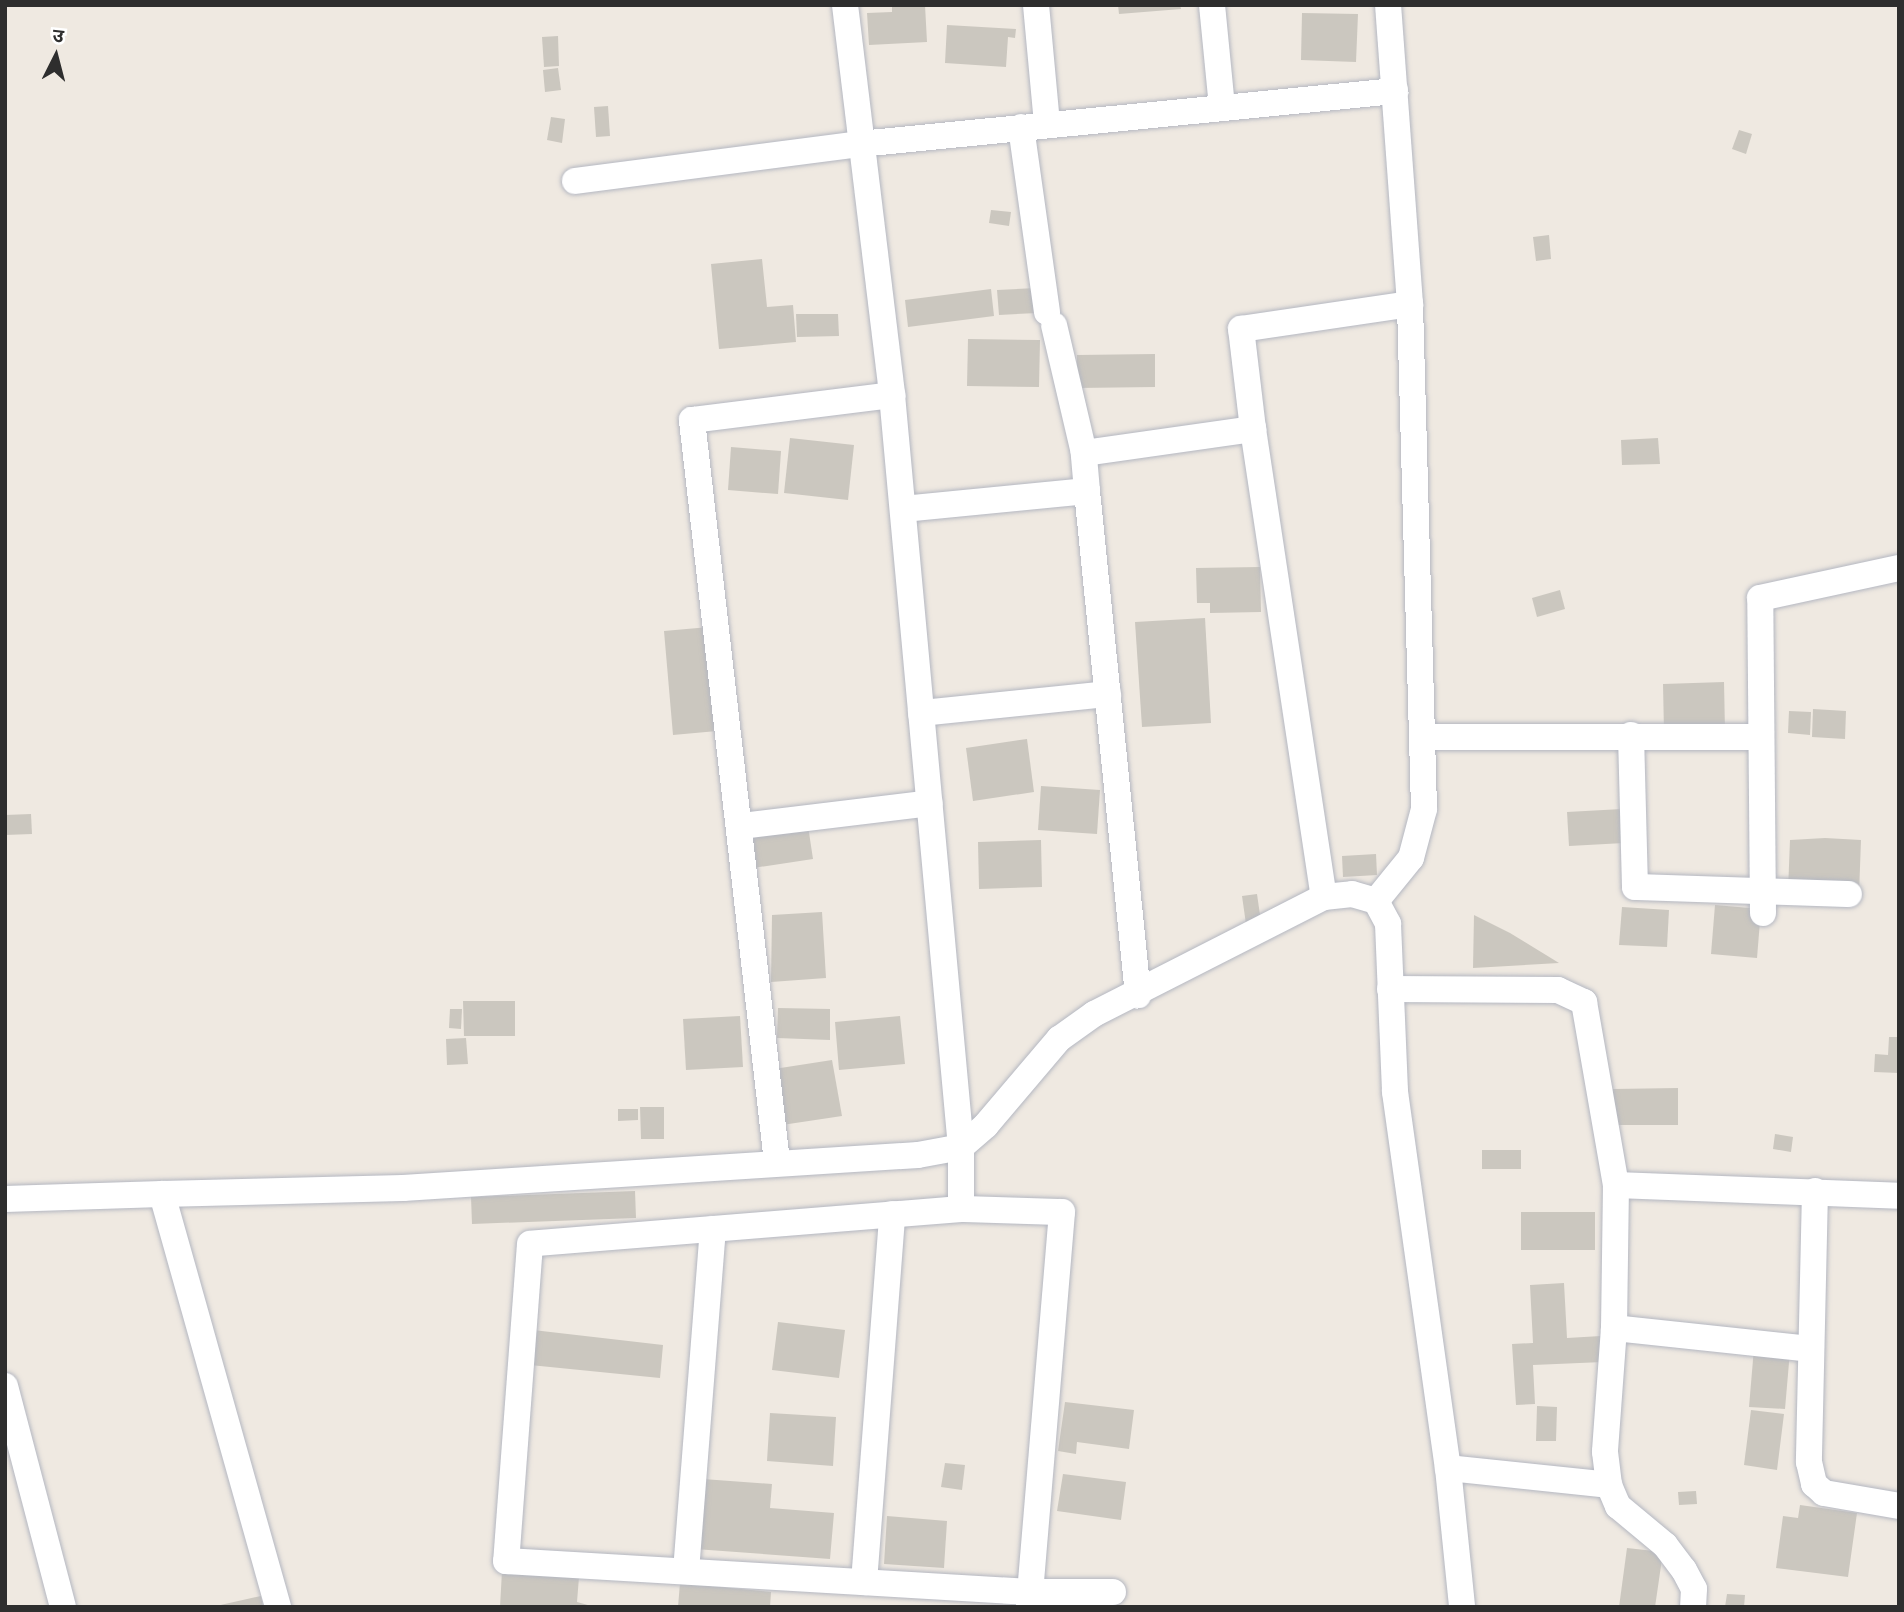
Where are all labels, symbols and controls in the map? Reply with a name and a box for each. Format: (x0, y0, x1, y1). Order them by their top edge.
north arrow (21, 21, 91, 91)
text: उ (52, 23, 65, 47)

